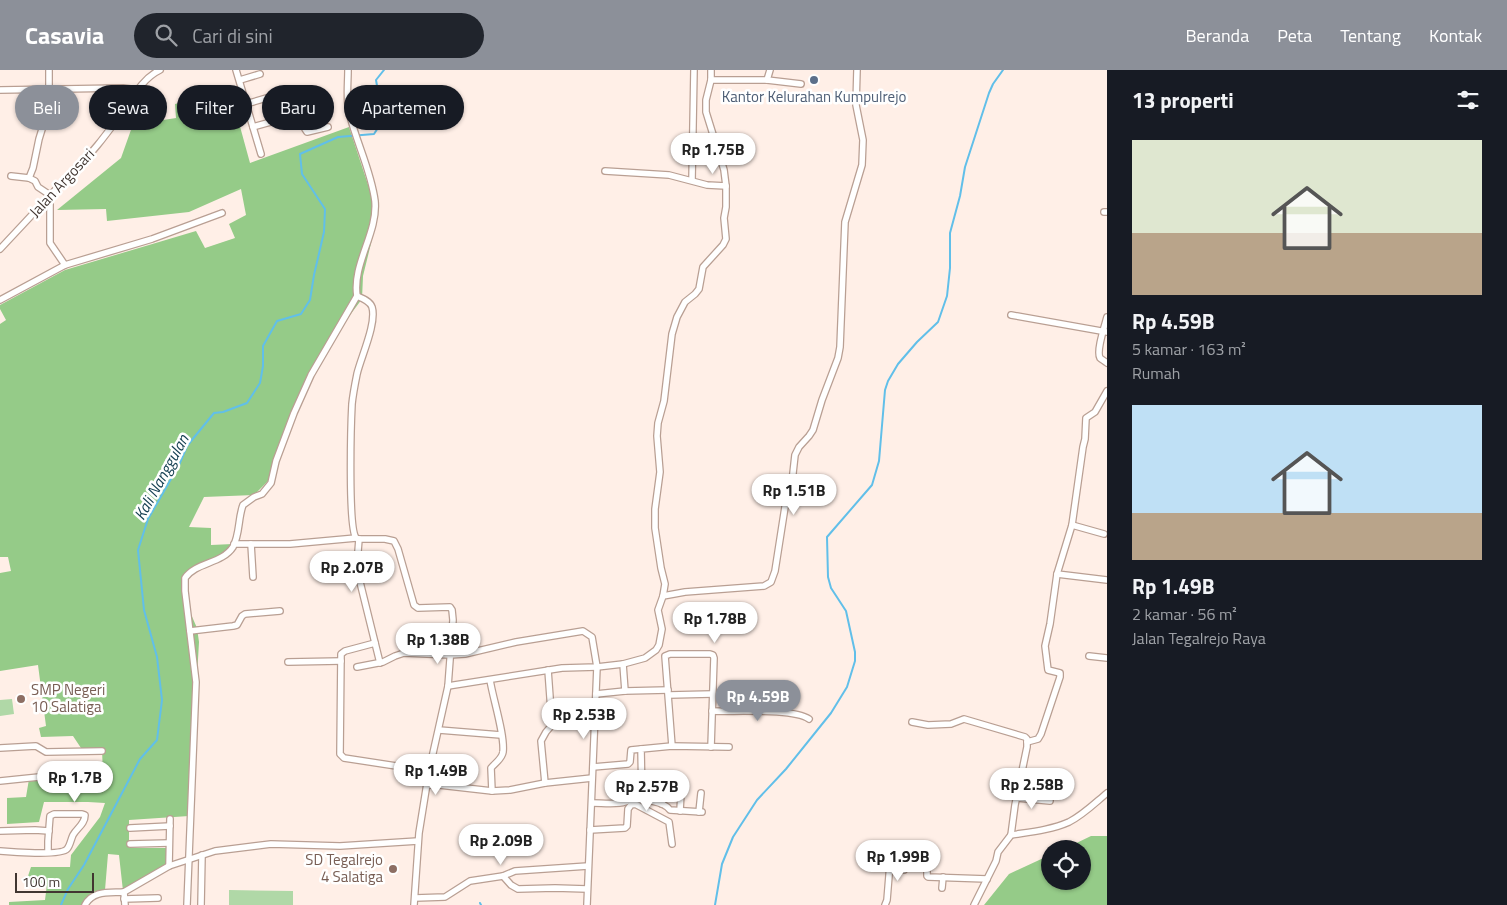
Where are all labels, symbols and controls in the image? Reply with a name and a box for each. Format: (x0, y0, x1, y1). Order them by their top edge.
search box (134, 13, 484, 58)
text: Casavia (25, 17, 104, 53)
icon: search (152, 21, 180, 49)
text: Cari di sini (192, 21, 273, 50)
text: Beranda (1186, 22, 1249, 49)
text: Peta (1277, 22, 1312, 49)
text: Tentang (1340, 22, 1401, 49)
text: Kontak (1429, 22, 1482, 49)
marker: Kantor Kelurahan Kumpulrejo (808, 74, 820, 86)
text: 13 properti (1132, 84, 1234, 116)
chip: Beli (15, 85, 79, 130)
chip: Sewa (89, 85, 167, 130)
chip: Filter (177, 85, 252, 130)
chip: Baru (262, 85, 334, 130)
chip: Apartemen (344, 85, 464, 130)
place label: Kantor Kelurahan Kumpulrejo (722, 85, 906, 108)
icon: filters (1454, 86, 1482, 114)
pin: Rp 1.75B (661, 132, 765, 175)
text: Rp 1.75B (682, 137, 744, 161)
street label: Jalan Argosari (24, 143, 100, 222)
icon: home (1262, 173, 1352, 263)
text: Rp 4.59B (1132, 305, 1215, 337)
text: 5 kamar · 163 m² (1132, 337, 1246, 361)
text: Rumah (1132, 361, 1180, 385)
water label: Kali Nanggulan (128, 429, 195, 524)
icon: home (1262, 438, 1352, 528)
pin: Rp 1.51B (742, 474, 846, 516)
text: Rp 1.51B (763, 478, 825, 502)
pin: Rp 2.07B (300, 550, 404, 593)
text: Rp 2.07B (321, 555, 383, 579)
text: Rp 1.49B (1132, 570, 1215, 602)
pin: Rp 1.78B (663, 602, 767, 644)
text: 2 kamar · 56 m² (1132, 602, 1237, 626)
text: Rp 1.78B (684, 606, 746, 630)
pin: Rp 1.38B (386, 622, 490, 665)
text: Jalan Tegalrejo Raya (1132, 626, 1266, 650)
text: Rp 1.38B (407, 627, 469, 651)
place label: SMP Negeri 10 Salatiga (31, 678, 105, 718)
pin: Rp 4.59B (706, 680, 810, 722)
text: Rp 4.59B (727, 684, 789, 708)
marker: SMP Negeri 10 Salatiga (15, 693, 27, 705)
pin: Rp 2.53B (532, 698, 636, 740)
text: Rp 2.53B (553, 702, 615, 726)
pin: Rp 1.49B (384, 754, 488, 796)
text: Rp 1.49B (405, 758, 467, 782)
pin: Rp 1.7B (29, 760, 121, 803)
text: Rp 1.7B (48, 765, 102, 789)
pin: Rp 2.58B (980, 768, 1084, 810)
pin: Rp 2.57B (595, 770, 699, 812)
text: Rp 2.58B (1001, 772, 1063, 796)
text: Rp 2.57B (616, 774, 678, 798)
pin: Rp 2.09B (449, 824, 553, 866)
text: Rp 2.09B (470, 828, 532, 852)
pin: Rp 1.99B (846, 840, 950, 882)
map controls (1041, 840, 1091, 890)
button: locate (1041, 840, 1091, 890)
text: Rp 1.99B (867, 844, 929, 868)
place label: SD Tegalrejo 4 Salatiga (305, 848, 383, 888)
marker: SD Tegalrejo 4 Salatiga (387, 863, 399, 875)
scale bar (15, 870, 94, 893)
text: 100 m (22, 871, 60, 892)

